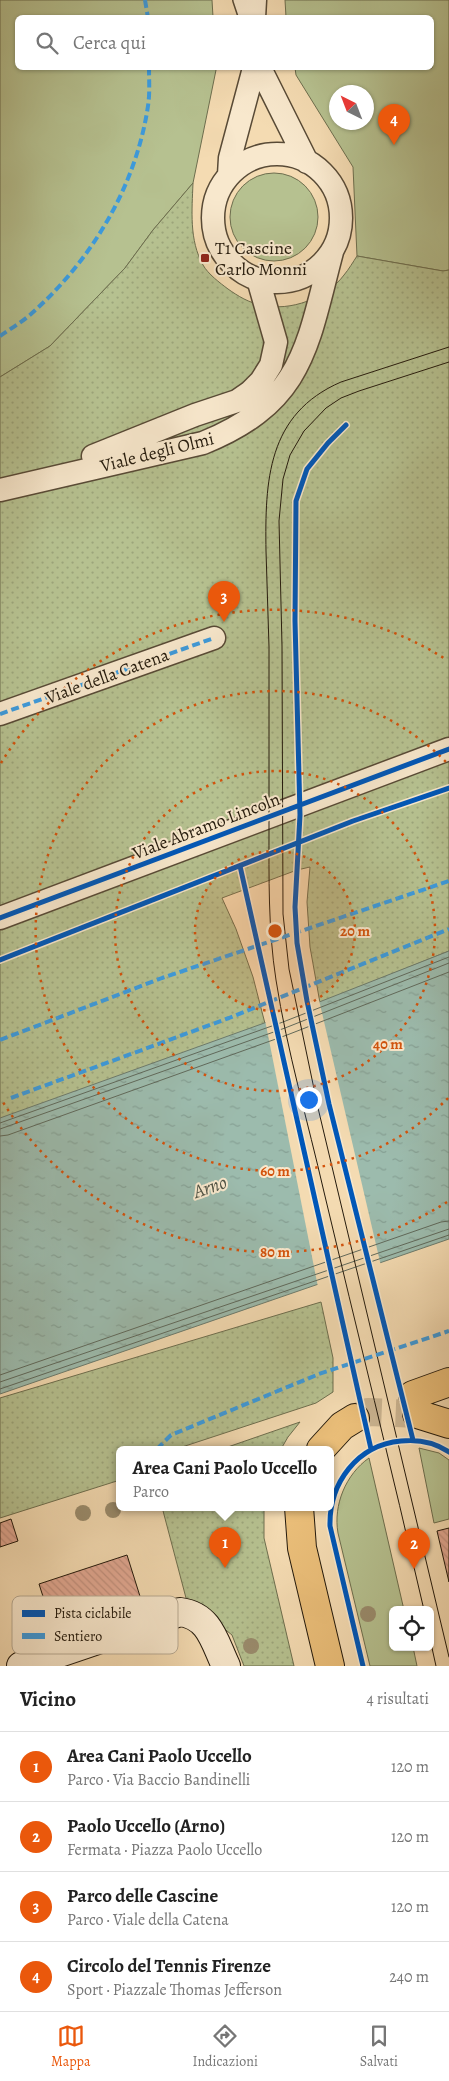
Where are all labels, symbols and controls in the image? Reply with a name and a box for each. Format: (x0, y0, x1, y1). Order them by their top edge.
search box (15, 15, 434, 70)
icon: search (33, 29, 61, 57)
text: Cerca qui (73, 30, 146, 56)
north arrow (329, 85, 374, 130)
pin: 4 (378, 104, 410, 145)
place label: T1 Cascine Carlo Monni (215, 236, 307, 281)
marker: T1 Cascine Carlo Monni (199, 252, 211, 264)
street label: Viale degli Olmi (97, 426, 216, 478)
pin: 3 (208, 581, 240, 622)
street label: Viale della Catena (41, 642, 173, 710)
street label: Viale Abramo Lincoln (128, 787, 283, 866)
text: 20 m (340, 921, 370, 941)
centre of rings (266, 922, 284, 940)
text: 40 m (373, 1034, 403, 1054)
your location (296, 1087, 322, 1113)
text: 60 m (260, 1161, 290, 1181)
water label: Arno (189, 1169, 231, 1205)
text: 80 m (260, 1242, 290, 1262)
popup (116, 1446, 334, 1511)
text: Area Cani Paolo Uccello (133, 1455, 317, 1481)
text: Parco (133, 1481, 169, 1503)
pin: 1 (209, 1527, 241, 1568)
pin: 2 (398, 1528, 430, 1569)
legend (12, 1596, 178, 1654)
text: Pista ciclabile (54, 1604, 132, 1623)
map controls (389, 1606, 434, 1651)
button: locate (389, 1606, 434, 1651)
text: Sentiero (54, 1627, 102, 1646)
text: Vicino (20, 1685, 76, 1713)
text: 4 risultati (366, 1688, 429, 1710)
text: Area Cani Paolo Uccello (67, 1743, 252, 1769)
text: 1 (33, 1756, 39, 1778)
text: 120 m (391, 1756, 429, 1778)
text: Parco · Via Baccio Bandinelli (67, 1769, 250, 1791)
text: Paolo Uccello (Arno) (67, 1813, 225, 1839)
text: 2 (32, 1826, 40, 1848)
text: 120 m (391, 1826, 429, 1848)
text: Fermata · Piazza Paolo Uccello (67, 1839, 262, 1861)
text: Parco delle Cascine (67, 1883, 218, 1909)
text: 3 (33, 1896, 39, 1918)
text: 120 m (391, 1896, 429, 1918)
text: Parco · Viale della Catena (67, 1909, 229, 1931)
text: Circolo del Tennis Firenze (67, 1953, 271, 1979)
text: 4 (32, 1966, 40, 1988)
text: 240 m (389, 1966, 429, 1988)
text: Sport · Piazzale Thomas Jefferson (67, 1979, 282, 2001)
tab: Mappa (51, 2022, 91, 2071)
tab: Indicazioni (192, 2022, 258, 2071)
tab: Salvati (360, 2022, 398, 2071)

